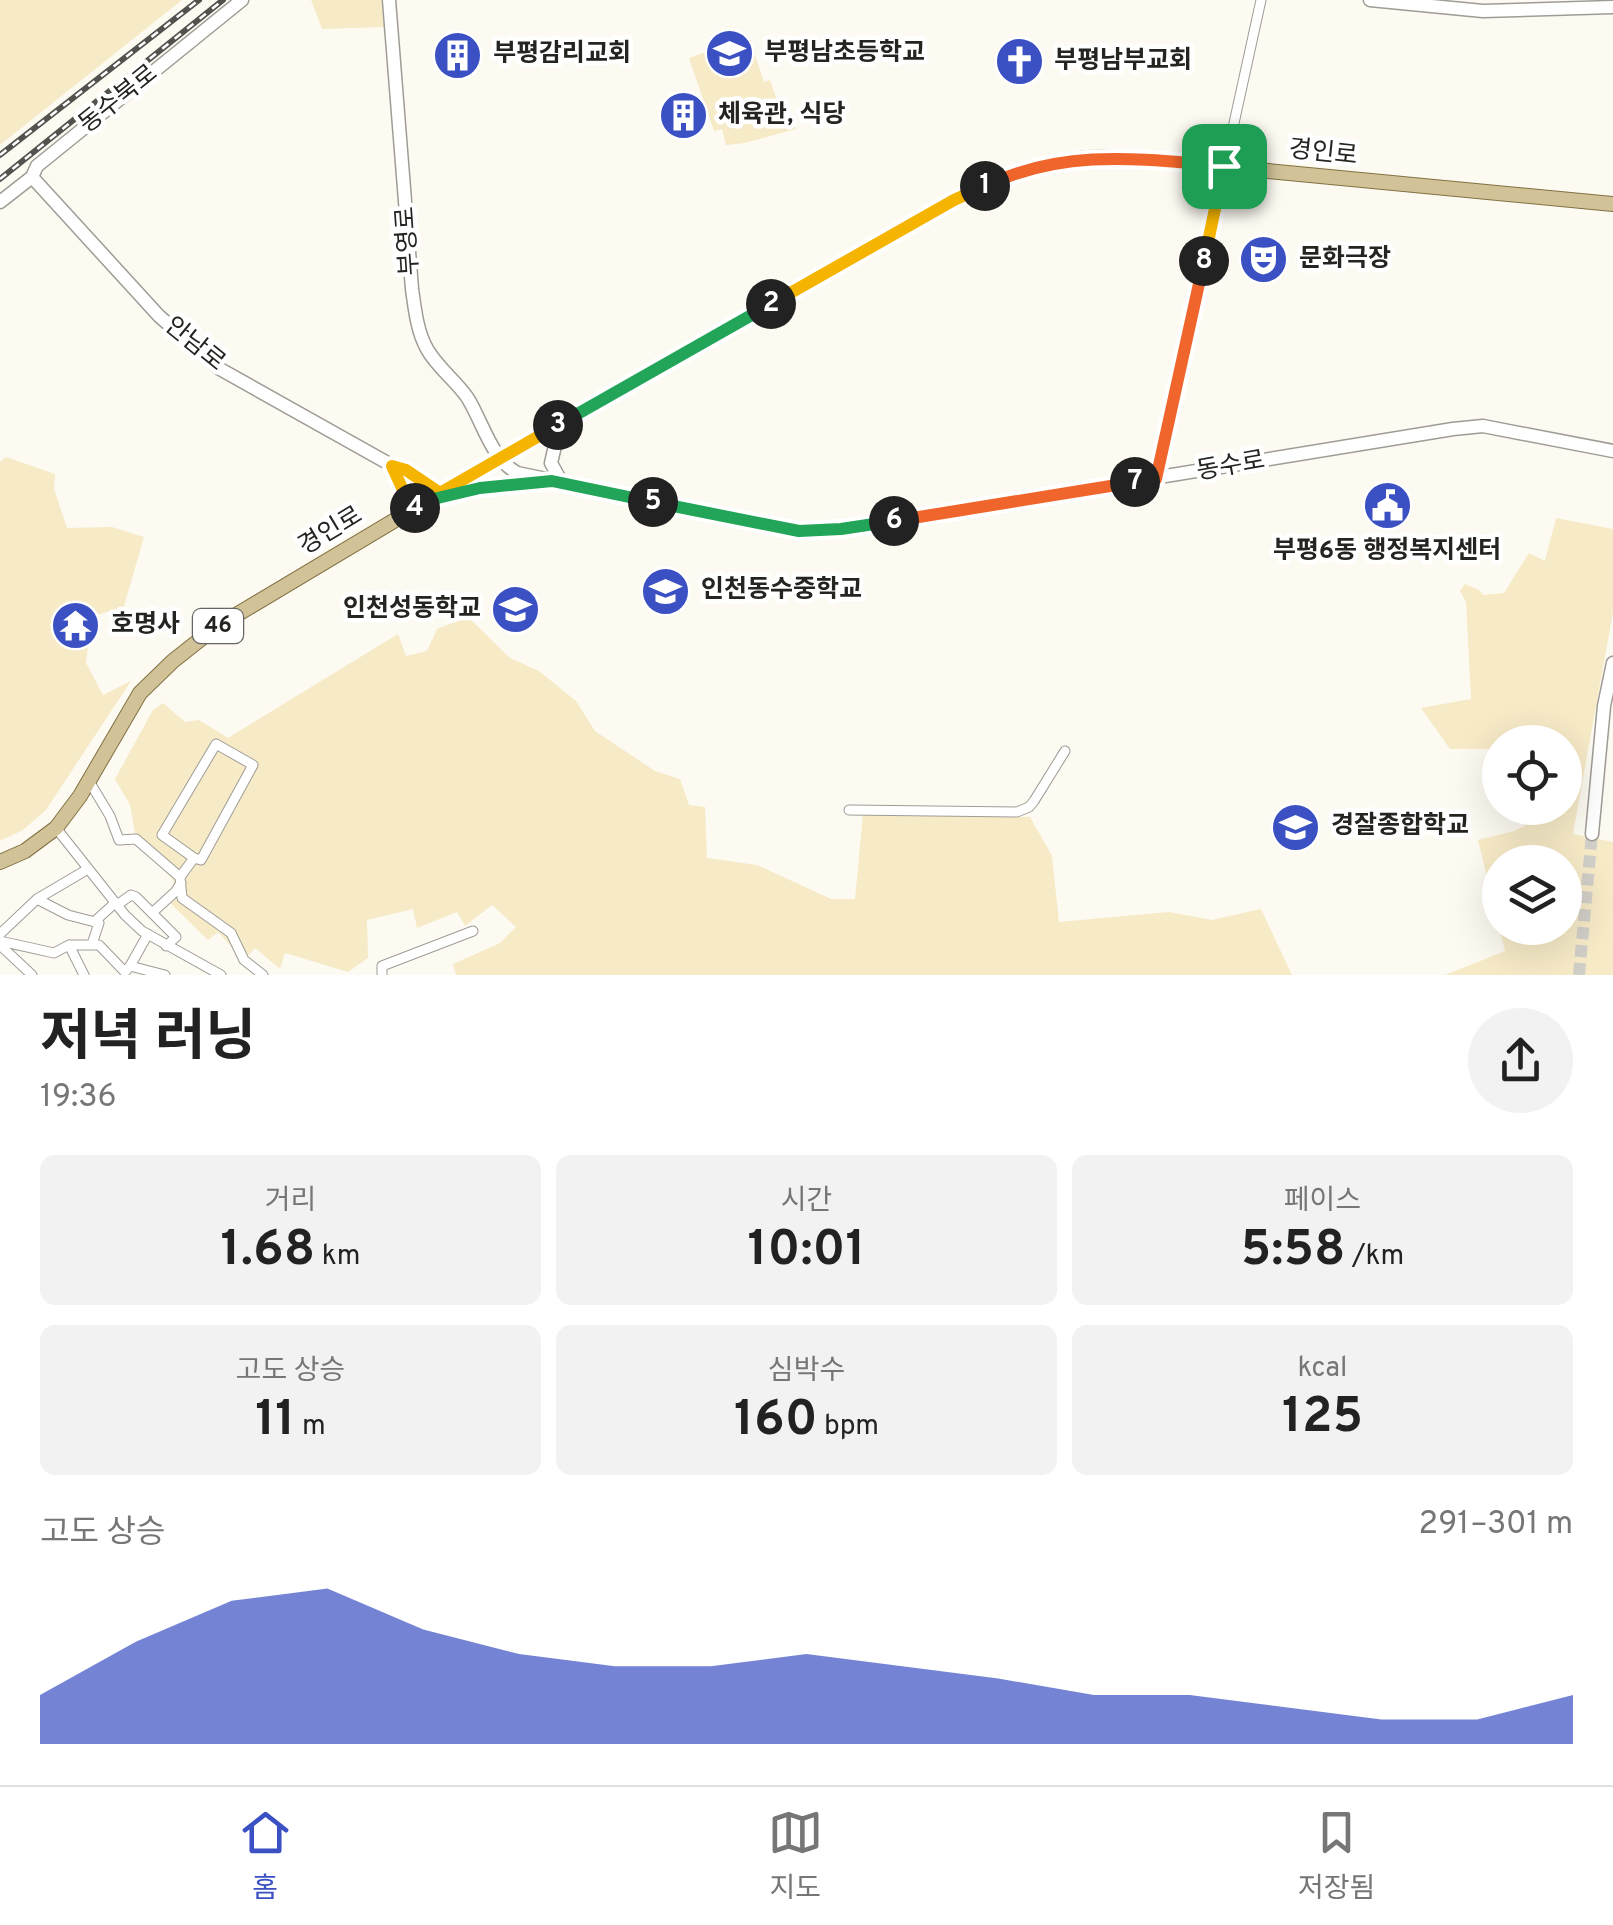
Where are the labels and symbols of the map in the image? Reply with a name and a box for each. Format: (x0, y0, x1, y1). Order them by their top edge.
school or university icon: 부평남초등학교 (703, 28, 755, 80)
building icon: 부평감리교회 (432, 29, 484, 81)
church icon: 부평남부교회 (993, 36, 1045, 88)
place label: 부평남초등학교 (764, 38, 925, 70)
place label: 부평감리교회 (493, 39, 631, 71)
place label: 부평남부교회 (1054, 46, 1192, 78)
street label: 동수북로 (73, 59, 165, 141)
building icon: 체육관, 식당 (657, 90, 709, 142)
place label: 체육관, 식당 (718, 100, 845, 132)
pin (1182, 124, 1267, 209)
street label: 경인로 (1287, 134, 1359, 174)
pin: 1 (960, 161, 1010, 211)
street label: 부영로 (391, 205, 427, 277)
theatre icon: 문화극장 (1238, 234, 1290, 286)
pin: 8 (1179, 236, 1229, 286)
place label: 문화극장 (1299, 244, 1391, 276)
pin: 2 (746, 279, 796, 329)
street label: 안남로 (157, 311, 231, 379)
pin: 3 (533, 400, 583, 450)
street label: 동수로 (1194, 445, 1268, 489)
pin: 7 (1110, 457, 1160, 507)
pin: 5 (628, 477, 678, 527)
public building icon: 부평6동 행정복지센터 (1361, 480, 1413, 532)
pin: 4 (390, 483, 440, 533)
pin: 6 (869, 496, 919, 546)
street label: 경인로 (293, 501, 369, 563)
place label: 부평6동 행정복지센터 (1273, 536, 1501, 568)
school or university icon: 인천동수중학교 (640, 565, 692, 617)
place label: 인천동수중학교 (701, 575, 862, 607)
school or university icon: 인천성동학교 (490, 584, 542, 636)
place label: 인천성동학교 (343, 594, 481, 626)
temple icon: 호명사 (50, 600, 102, 652)
road number: 46 (193, 609, 243, 643)
place label: 호명사 (111, 610, 180, 642)
school or university icon: 경잘종합학교 (1270, 801, 1322, 853)
place label: 경잘종합학교 (1331, 811, 1469, 843)

